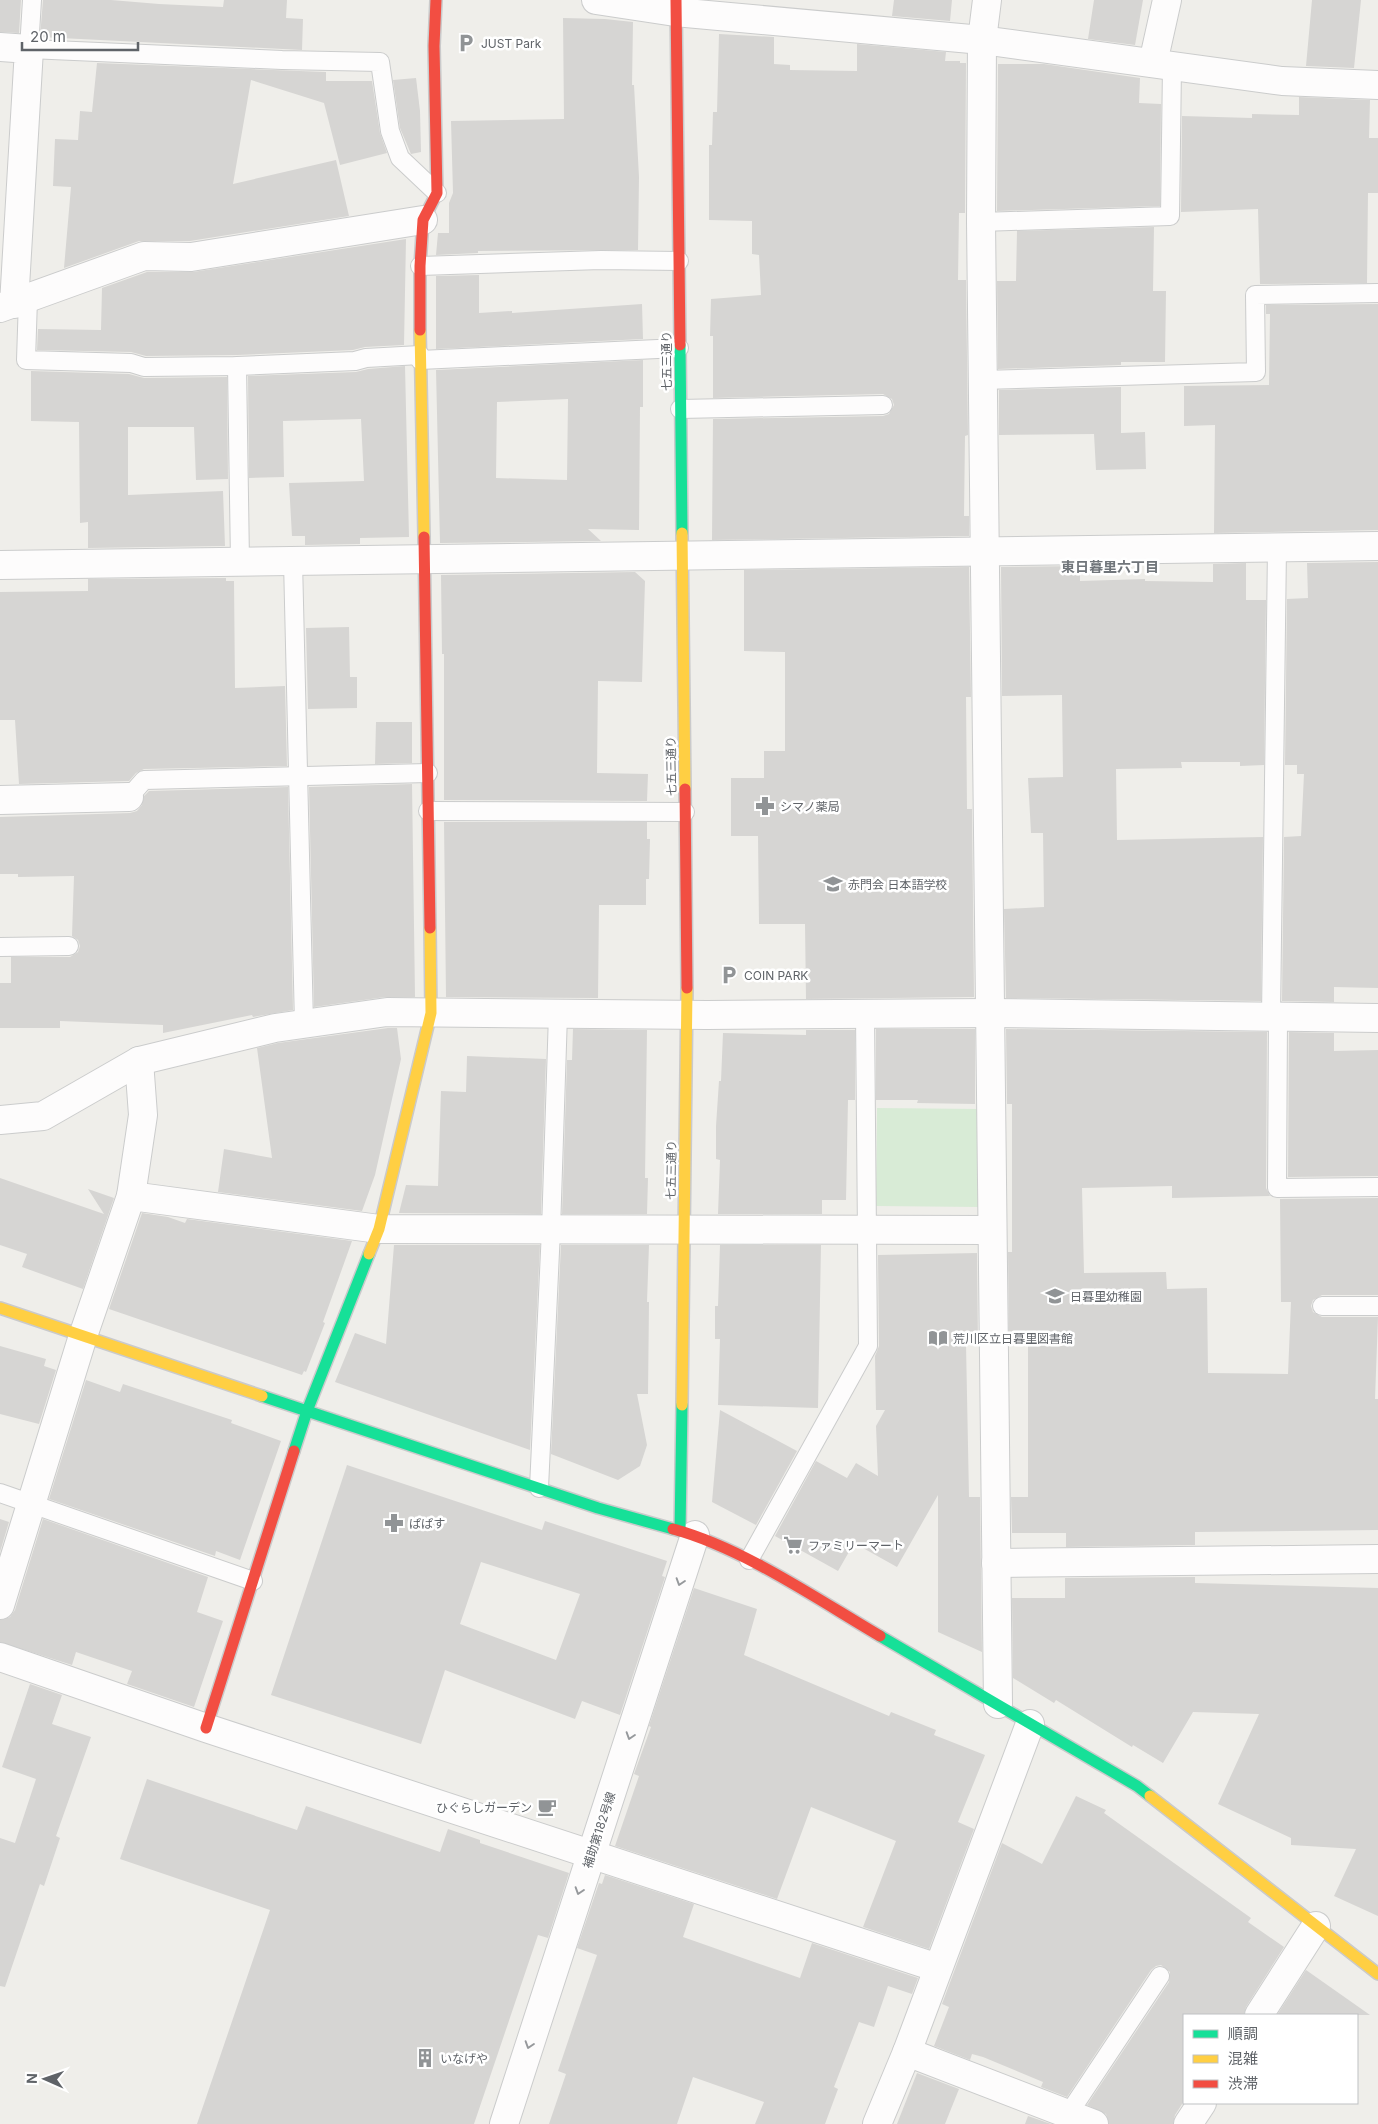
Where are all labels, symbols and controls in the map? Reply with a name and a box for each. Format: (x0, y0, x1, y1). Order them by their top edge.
scale bar (22, 20, 139, 52)
text: 20 m (30, 27, 66, 46)
parking icon: JUST Park (455, 32, 477, 54)
place label: JUST Park (481, 36, 542, 51)
street label: 七五三通り (659, 331, 674, 391)
district label: 東日暮里六丁目 (1061, 558, 1159, 575)
street label: 七五三通り (663, 736, 679, 796)
pharmacy icon: シマノ薬局 (754, 795, 776, 817)
place label: シマノ薬局 (780, 799, 840, 814)
school or university icon: 赤門会 日本語学校 (822, 873, 844, 895)
place label: 赤門会 日本語学校 (848, 877, 947, 892)
parking icon: COIN PARK (718, 964, 740, 986)
place label: COIN PARK (744, 968, 808, 983)
street label: 七五三通り (663, 1140, 679, 1200)
school or university icon: 日暮里幼稚園 (1044, 1285, 1066, 1307)
place label: 日暮里幼稚園 (1070, 1289, 1142, 1304)
library icon: 荒川区立日暮里図書館 (927, 1327, 949, 1349)
place label: 荒川区立日暮里図書館 (953, 1331, 1073, 1346)
pharmacy icon: ぱぱす (383, 1512, 405, 1534)
place label: ぱぱす (409, 1516, 445, 1531)
supermarket icon: ファミリーマート (782, 1534, 804, 1556)
place label: ファミリーマート (808, 1538, 904, 1553)
one-way arrow (676, 1577, 686, 1585)
one-way arrow (625, 1731, 635, 1740)
street label: 補助第182号線 (580, 1790, 618, 1870)
cafe icon: ひぐらしガーデン (536, 1796, 558, 1818)
place label: ひぐらしガーデン (436, 1800, 532, 1815)
one-way arrow (575, 1886, 585, 1894)
legend (1183, 2014, 1358, 2104)
text: 順調 (1228, 2024, 1258, 2043)
one-way arrow (525, 2041, 535, 2049)
building icon: いなげや (414, 2047, 436, 2069)
text: 混雑 (1228, 2049, 1258, 2068)
place label: いなげや (440, 2051, 488, 2066)
north arrow (20, 2054, 70, 2104)
text: N (23, 2073, 40, 2084)
text: 渋滞 (1228, 2074, 1258, 2093)

